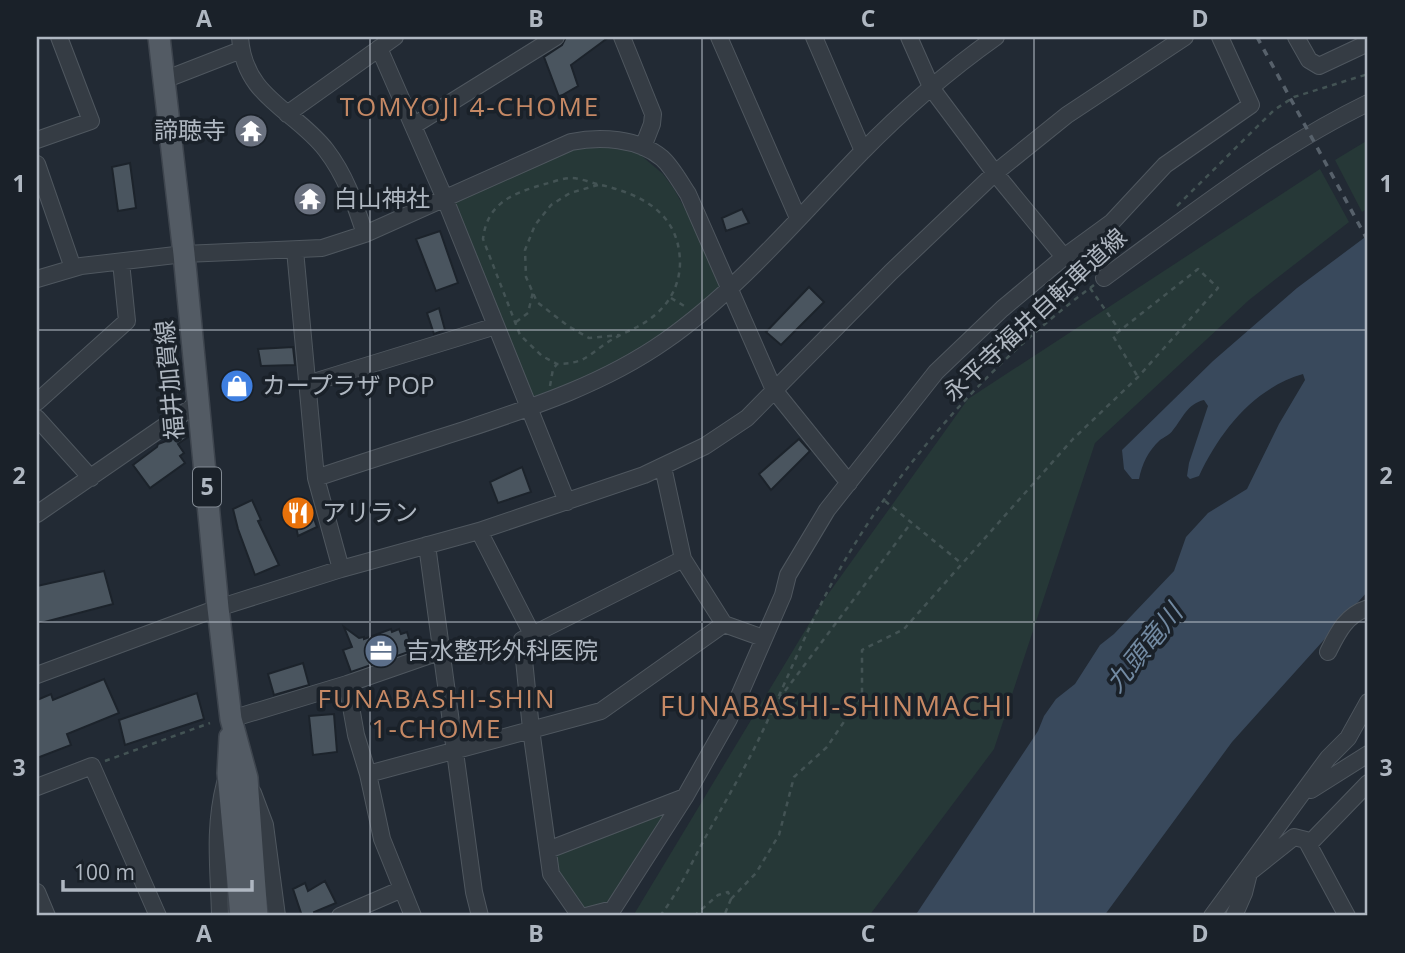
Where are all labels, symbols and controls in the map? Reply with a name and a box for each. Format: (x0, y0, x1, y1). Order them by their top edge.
text: A (196, 2, 212, 34)
text: B (528, 2, 544, 34)
text: C (861, 2, 875, 34)
text: D (1191, 2, 1209, 34)
district label: TOMYOJI 4-CHOME (340, 88, 600, 124)
temple icon: 諦聴寺 (232, 112, 270, 150)
place label: 諦聴寺 (154, 113, 226, 146)
text: 1 (12, 167, 26, 199)
text: 1 (1379, 167, 1393, 199)
temple icon: 白山神社 (291, 180, 329, 218)
place label: 白山神社 (334, 181, 430, 214)
street label: 永平寺福井自転車道線 (935, 220, 1133, 408)
street label: 福井加賀線 (147, 319, 190, 441)
shop icon: カープラザ POP (218, 367, 256, 405)
place label: カープラザ POP (262, 368, 434, 401)
text: 2 (12, 459, 26, 491)
text: 2 (1379, 459, 1393, 491)
road number: 5 (193, 467, 221, 506)
restaurant icon: アリラン (279, 494, 317, 532)
place label: アリラン (322, 495, 418, 528)
water label: 九頭竜川 (1097, 593, 1192, 699)
office icon: 吉水整形外科医院 (362, 632, 400, 670)
place label: 吉水整形外科医院 (406, 633, 598, 666)
district label: FUNABASHI-SHIN 1-CHOME (318, 680, 556, 746)
district label: FUNABASHI-SHINMACHI (660, 686, 1014, 724)
text: 3 (12, 751, 26, 783)
text: 3 (1379, 751, 1393, 783)
scale bar (63, 848, 252, 892)
text: 100 m (74, 858, 135, 886)
text: A (196, 917, 212, 949)
text: B (528, 917, 544, 949)
text: C (861, 917, 875, 949)
text: D (1191, 917, 1209, 949)

